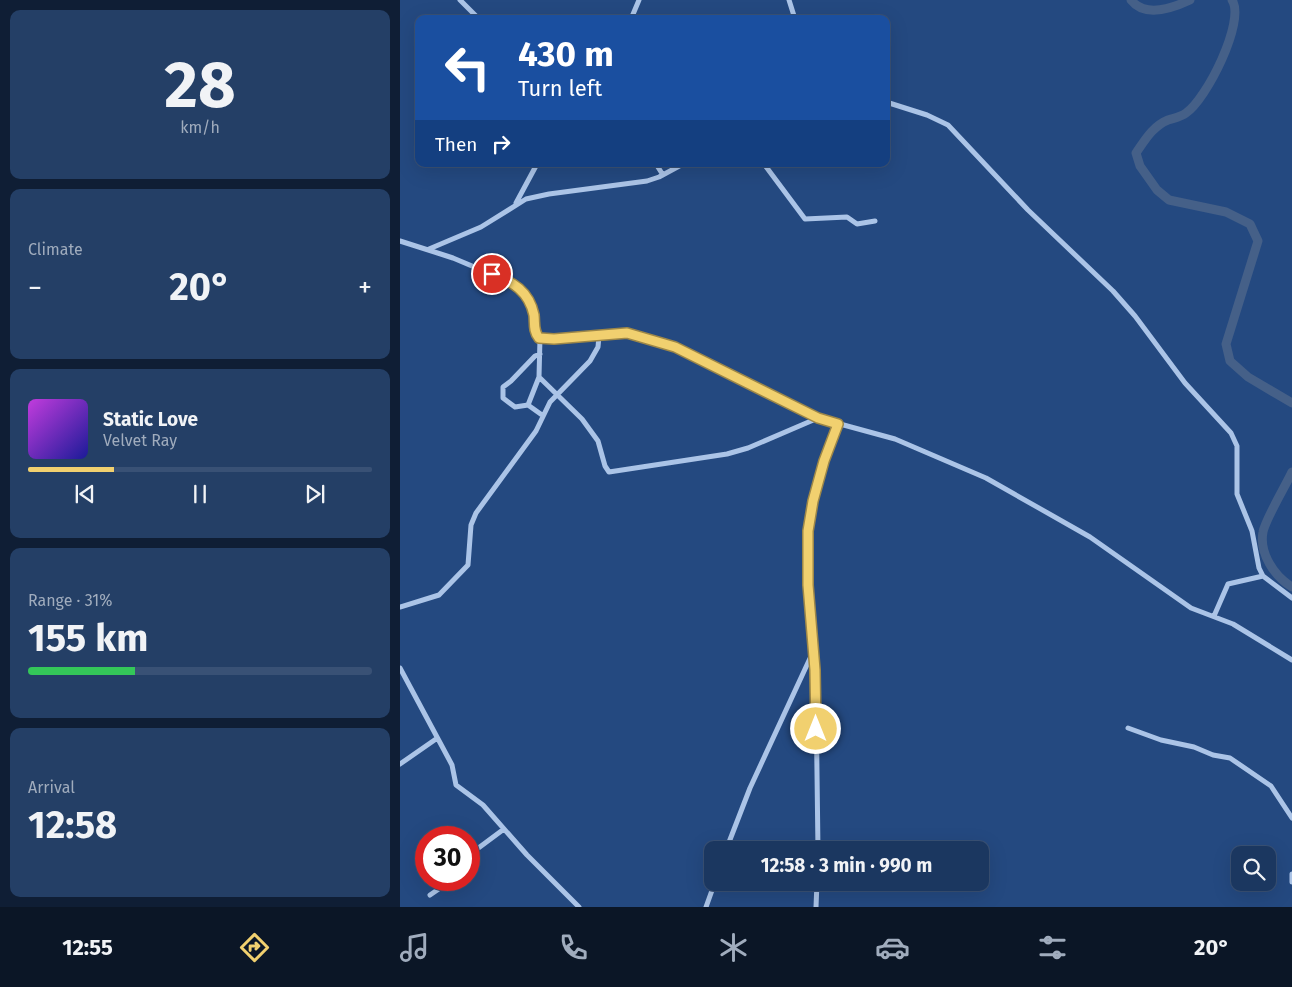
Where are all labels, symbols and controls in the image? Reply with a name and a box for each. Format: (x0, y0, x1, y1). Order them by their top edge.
text: 430 m (518, 33, 614, 75)
icon: left (435, 35, 500, 100)
text: 28 (164, 46, 236, 124)
text: Turn left (518, 75, 602, 102)
text: km/h (180, 118, 220, 137)
icon: right (487, 130, 515, 158)
text: Then (435, 133, 477, 156)
text: Climate (28, 240, 83, 259)
pin (471, 253, 513, 295)
icon: arrive (478, 260, 506, 288)
text: 20° (169, 264, 231, 310)
text: − (28, 271, 42, 304)
text: + (358, 271, 372, 304)
text: Static Love (103, 408, 198, 431)
text: Velvet Ray (103, 431, 177, 450)
icon: previous (71, 480, 99, 508)
icon: pause (186, 480, 214, 508)
icon: next (301, 480, 329, 508)
text: Range · 31% (28, 591, 112, 610)
text: 155 km (28, 615, 148, 661)
position arrow (789, 702, 841, 754)
text: Arrival (28, 778, 75, 797)
text: 12:58 (28, 802, 117, 848)
speed limit sign: 30 (415, 826, 480, 891)
map controls (1231, 846, 1276, 891)
button: search (1231, 846, 1276, 891)
text: 12:58 · 3 min · 990 m (761, 854, 932, 877)
icon: directions (237, 930, 272, 965)
icon: music (397, 930, 432, 965)
icon: phone (556, 930, 591, 965)
icon: climate (716, 930, 751, 965)
icon: car (875, 930, 910, 965)
icon: filters (1035, 930, 1070, 965)
text: 12:55 (62, 934, 113, 961)
text: 20° (1194, 934, 1230, 961)

